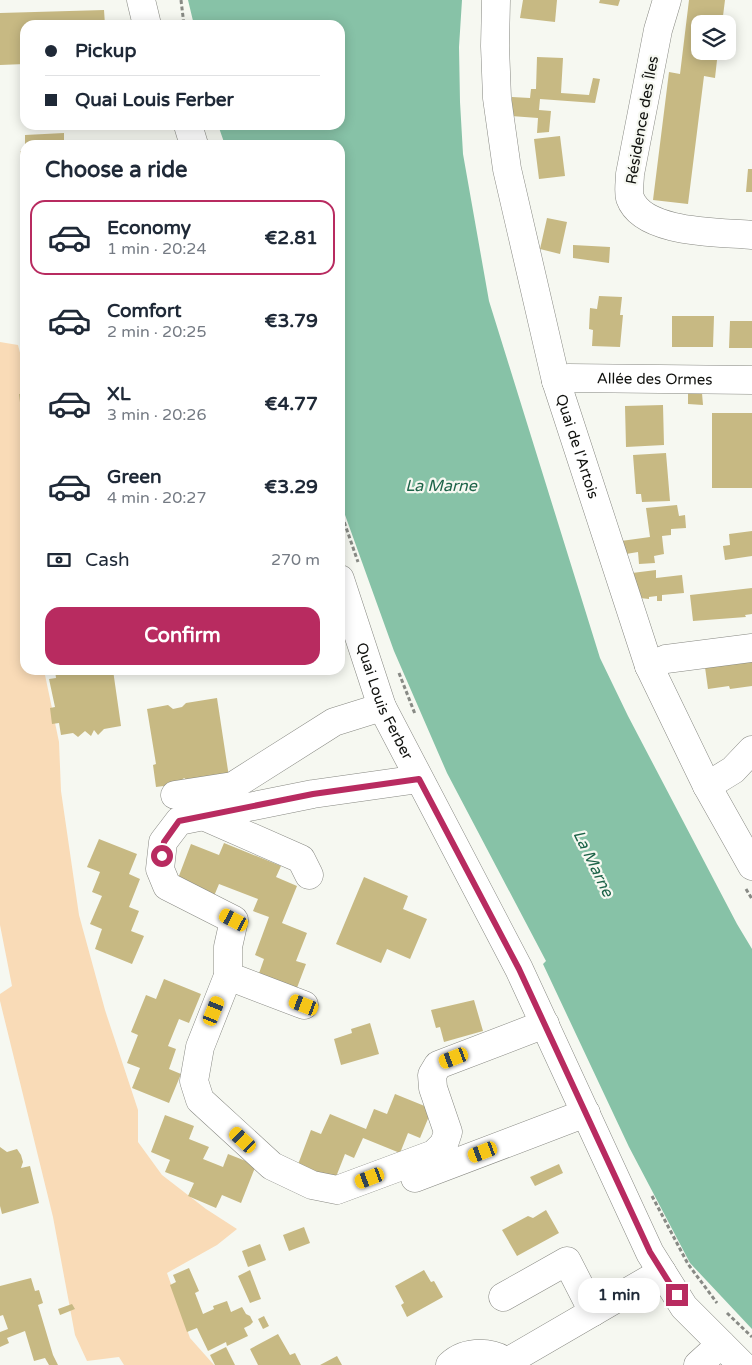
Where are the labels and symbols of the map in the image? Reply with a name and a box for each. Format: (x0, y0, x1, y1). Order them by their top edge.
street label: Résidence des Îles (622, 54, 662, 186)
street label: Allée des Ormes (597, 369, 713, 389)
street label: Quai de l'Artois (552, 392, 603, 501)
water label: La Marne (405, 476, 478, 496)
street label: Quai Louis Ferber (352, 640, 417, 763)
water label: La Marne (568, 827, 618, 901)
route start (151, 845, 173, 867)
car (217, 907, 250, 933)
car (287, 993, 320, 1017)
car (201, 994, 226, 1028)
car (437, 1046, 470, 1070)
car (226, 1124, 259, 1156)
car (466, 1140, 499, 1164)
car (353, 1166, 386, 1190)
callout: 1 min (577, 1278, 660, 1312)
route end (666, 1284, 688, 1306)

